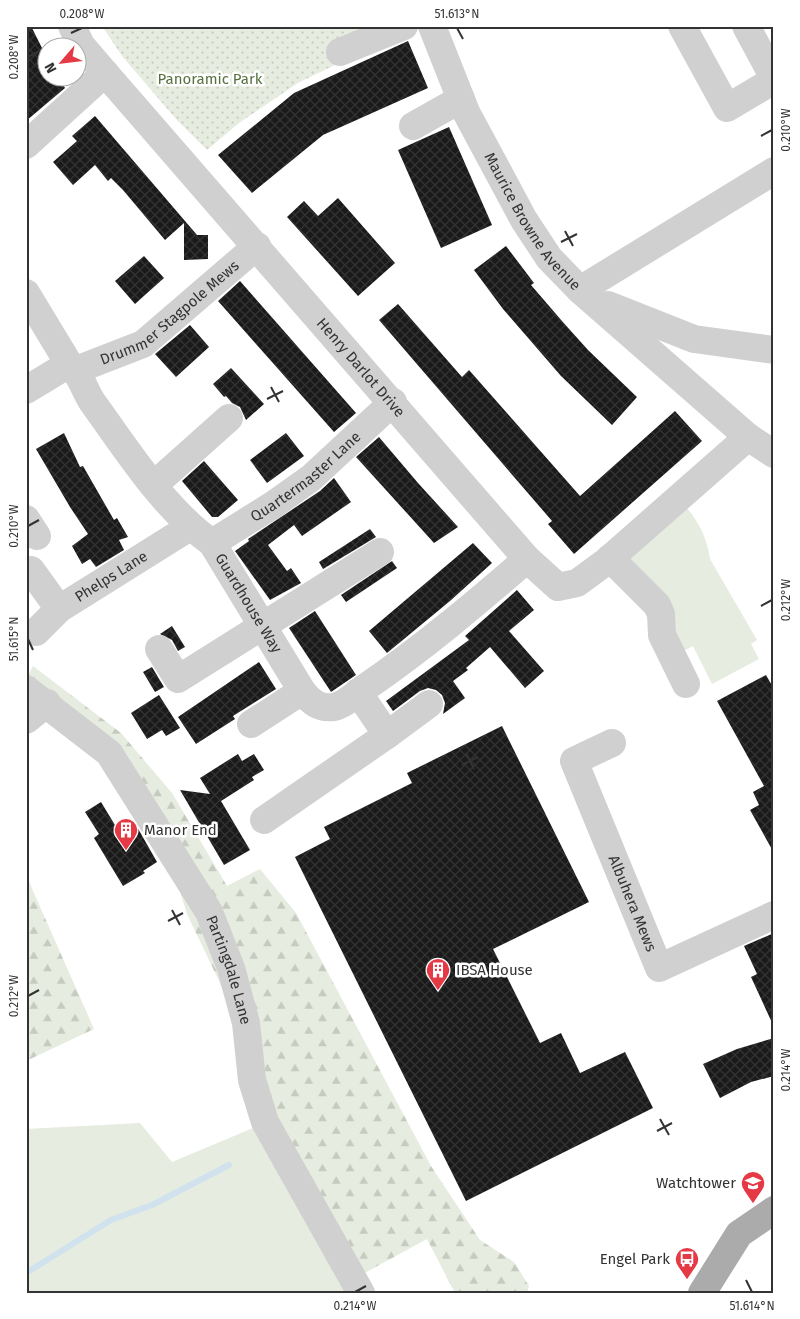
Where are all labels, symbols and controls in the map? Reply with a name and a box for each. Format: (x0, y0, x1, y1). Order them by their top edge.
text: 0.208°W (59, 7, 105, 21)
text: 51.613°N (435, 7, 479, 21)
text: 0.208°W (7, 34, 21, 80)
north arrow (38, 38, 88, 88)
text: N (41, 60, 61, 76)
park label: Panoramic Park (158, 70, 263, 88)
text: 0.210°W (779, 108, 793, 152)
street label: Maurice Browne Avenue (480, 149, 584, 294)
street label: Drummer Stagpole Mews (97, 257, 243, 369)
street label: Henry Darlot Drive (313, 314, 409, 421)
street label: Quartermaster Lane (247, 428, 364, 526)
text: 0.210°W (7, 504, 21, 548)
street label: Phelps Lane (71, 547, 151, 606)
street label: Guardhouse Way (211, 550, 286, 657)
text: 0.212°W (779, 579, 793, 621)
text: 51.615°N (7, 617, 21, 661)
building icon: Manor End (113, 817, 139, 851)
place label: Manor End (144, 821, 217, 839)
street label: Albuhera Mews (605, 852, 660, 954)
street label: Partingdale Lane (202, 913, 255, 1026)
building icon: IBSA House (425, 957, 451, 991)
place label: IBSA House (456, 961, 533, 979)
text: 0.212°W (7, 975, 21, 1017)
text: 0.214°W (779, 1048, 793, 1091)
school or university icon: Watchtower (740, 1170, 766, 1204)
place label: Watchtower (656, 1174, 736, 1192)
bus stop icon: Engel Park (674, 1246, 700, 1280)
place label: Engel Park (600, 1250, 670, 1268)
text: 0.214°W (334, 1299, 377, 1313)
text: 51.614°N (729, 1299, 775, 1313)

